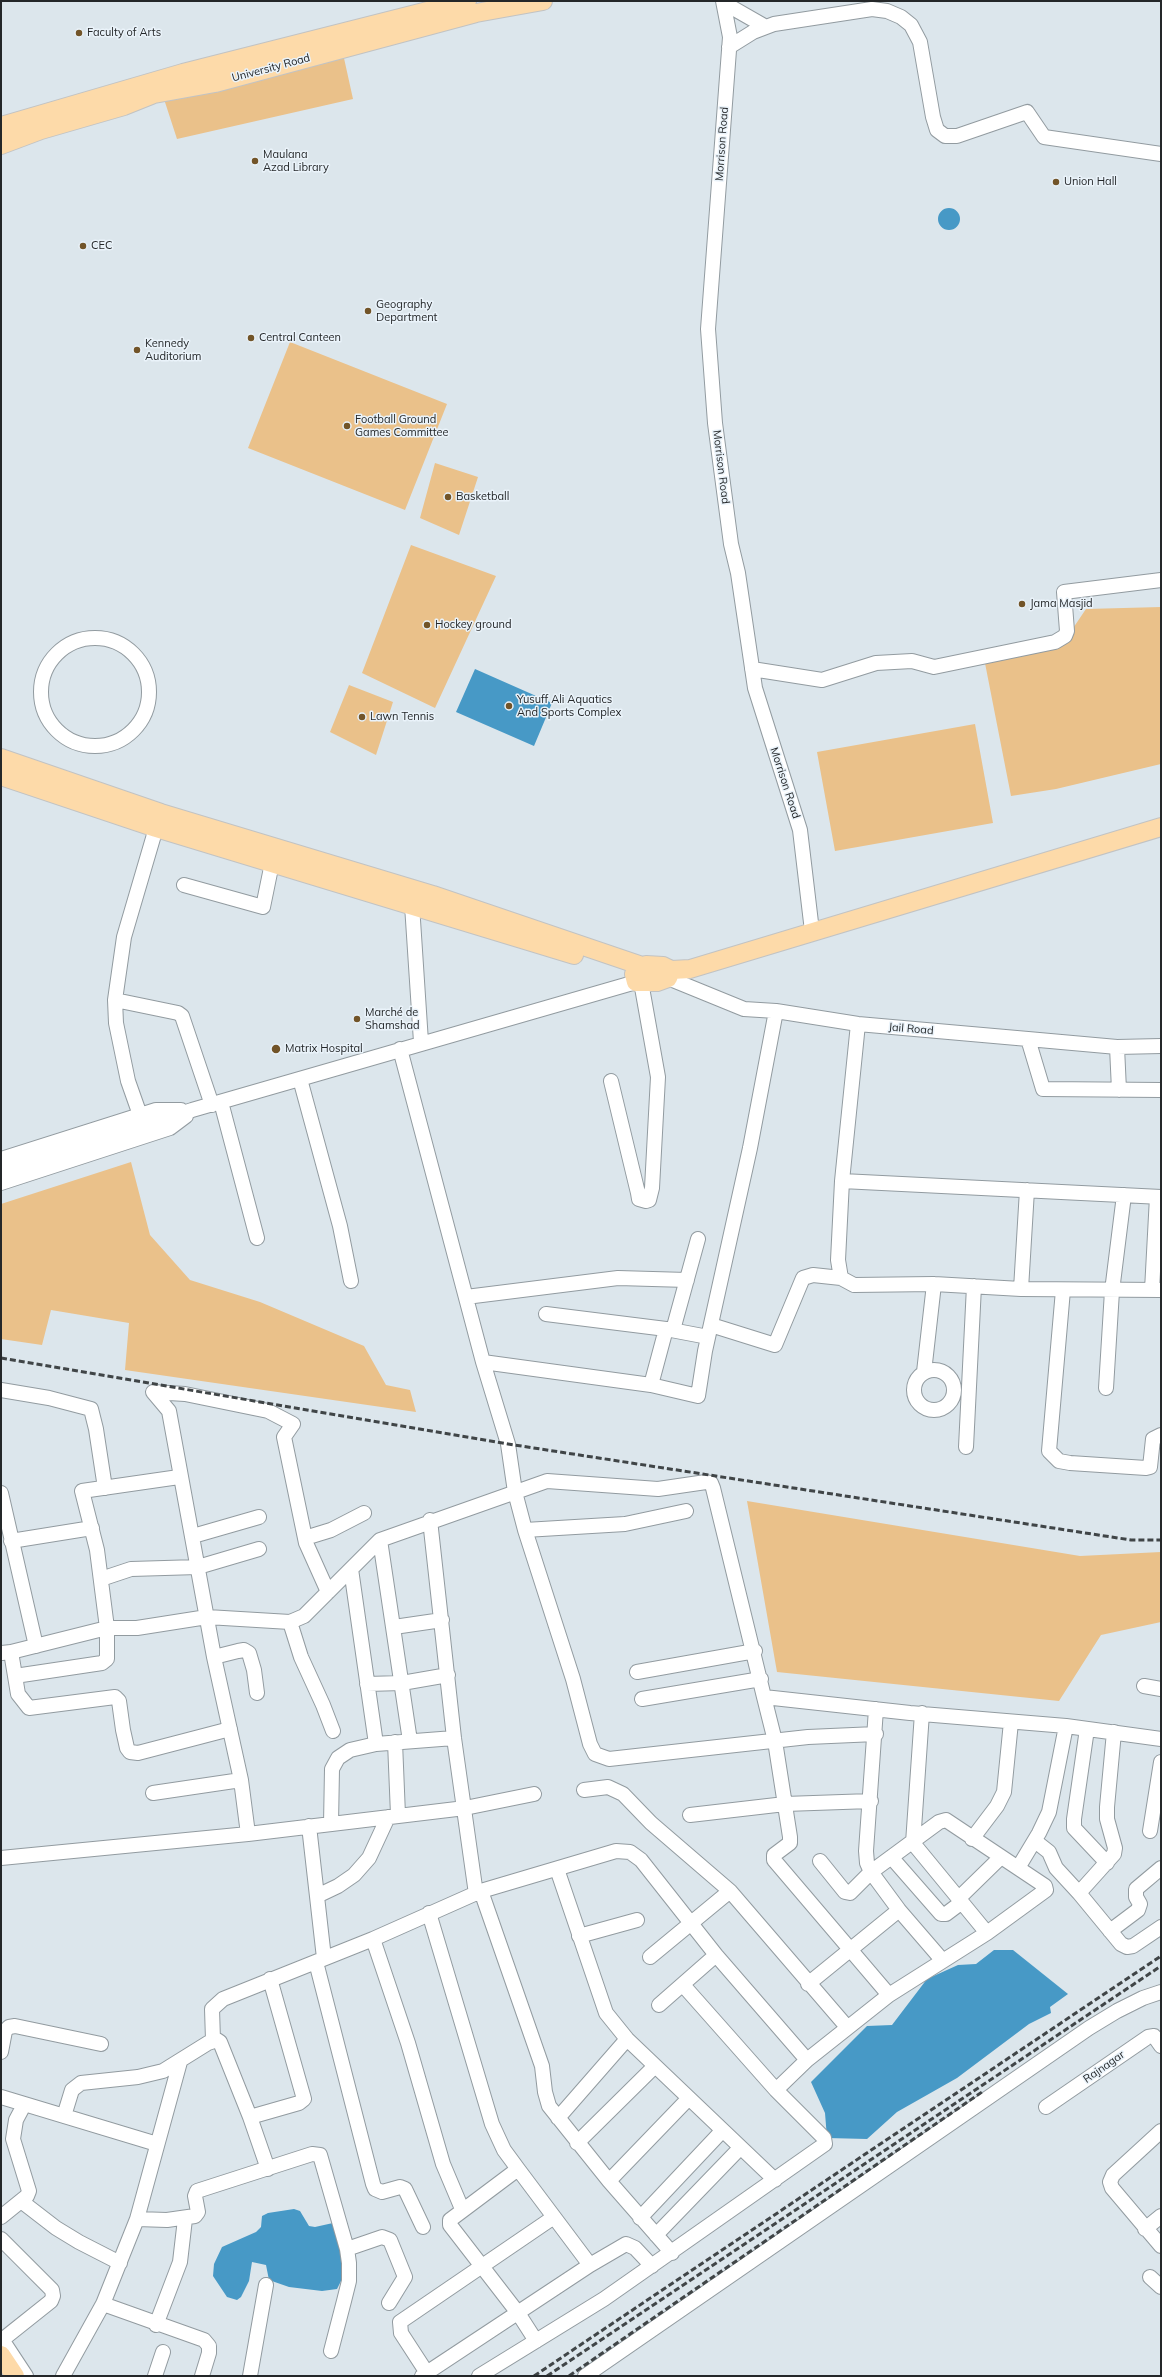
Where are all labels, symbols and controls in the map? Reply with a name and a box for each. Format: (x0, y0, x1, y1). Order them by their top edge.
place label: Faculty of Arts (87, 26, 161, 40)
marker: Faculty of Arts (74, 28, 84, 38)
street label: University Road (230, 51, 312, 85)
street label: Morrison Road (713, 106, 731, 182)
place label: Maulana Azad Library (263, 148, 329, 174)
marker: Maulana Azad Library (250, 156, 260, 166)
place label: Union Hall (1064, 175, 1117, 189)
marker: Union Hall (1051, 177, 1061, 187)
place label: CEC (91, 239, 112, 253)
marker: CEC (78, 241, 88, 251)
place label: Geography Department (376, 298, 437, 324)
marker: Geography Department (363, 306, 373, 316)
place label: Central Canteen (259, 331, 341, 345)
marker: Central Canteen (246, 333, 256, 343)
place label: Kennedy Auditorium (145, 337, 201, 363)
marker: Kennedy Auditorium (132, 345, 142, 355)
place label: Football Ground Games Committee (355, 413, 448, 439)
marker: Football Ground Games Committee (342, 421, 352, 431)
street label: Morrison Road (710, 429, 732, 505)
place label: Basketball (456, 490, 509, 504)
marker: Basketball (443, 492, 453, 502)
place label: Jama Masjid (1030, 597, 1093, 611)
marker: Jama Masjid (1017, 599, 1027, 609)
place label: Hockey ground (435, 618, 512, 632)
marker: Hockey ground (422, 620, 432, 630)
place label: Yusuff Ali Aquatics And Sports Complex (517, 693, 621, 719)
marker: Yusuff Ali Aquatics And Sports Complex (504, 701, 514, 711)
place label: Lawn Tennis (370, 710, 434, 724)
marker: Lawn Tennis (357, 712, 367, 722)
street label: Morrison Road (767, 746, 803, 820)
place label: Marché de Shamshad (365, 1006, 420, 1032)
marker: Marché de Shamshad (352, 1014, 362, 1024)
street label: Jail Road (888, 1020, 934, 1038)
place label: Matrix Hospital (285, 1042, 363, 1056)
marker: Matrix Hospital (270, 1043, 282, 1055)
street label: Rajnagar (1081, 2048, 1127, 2086)

